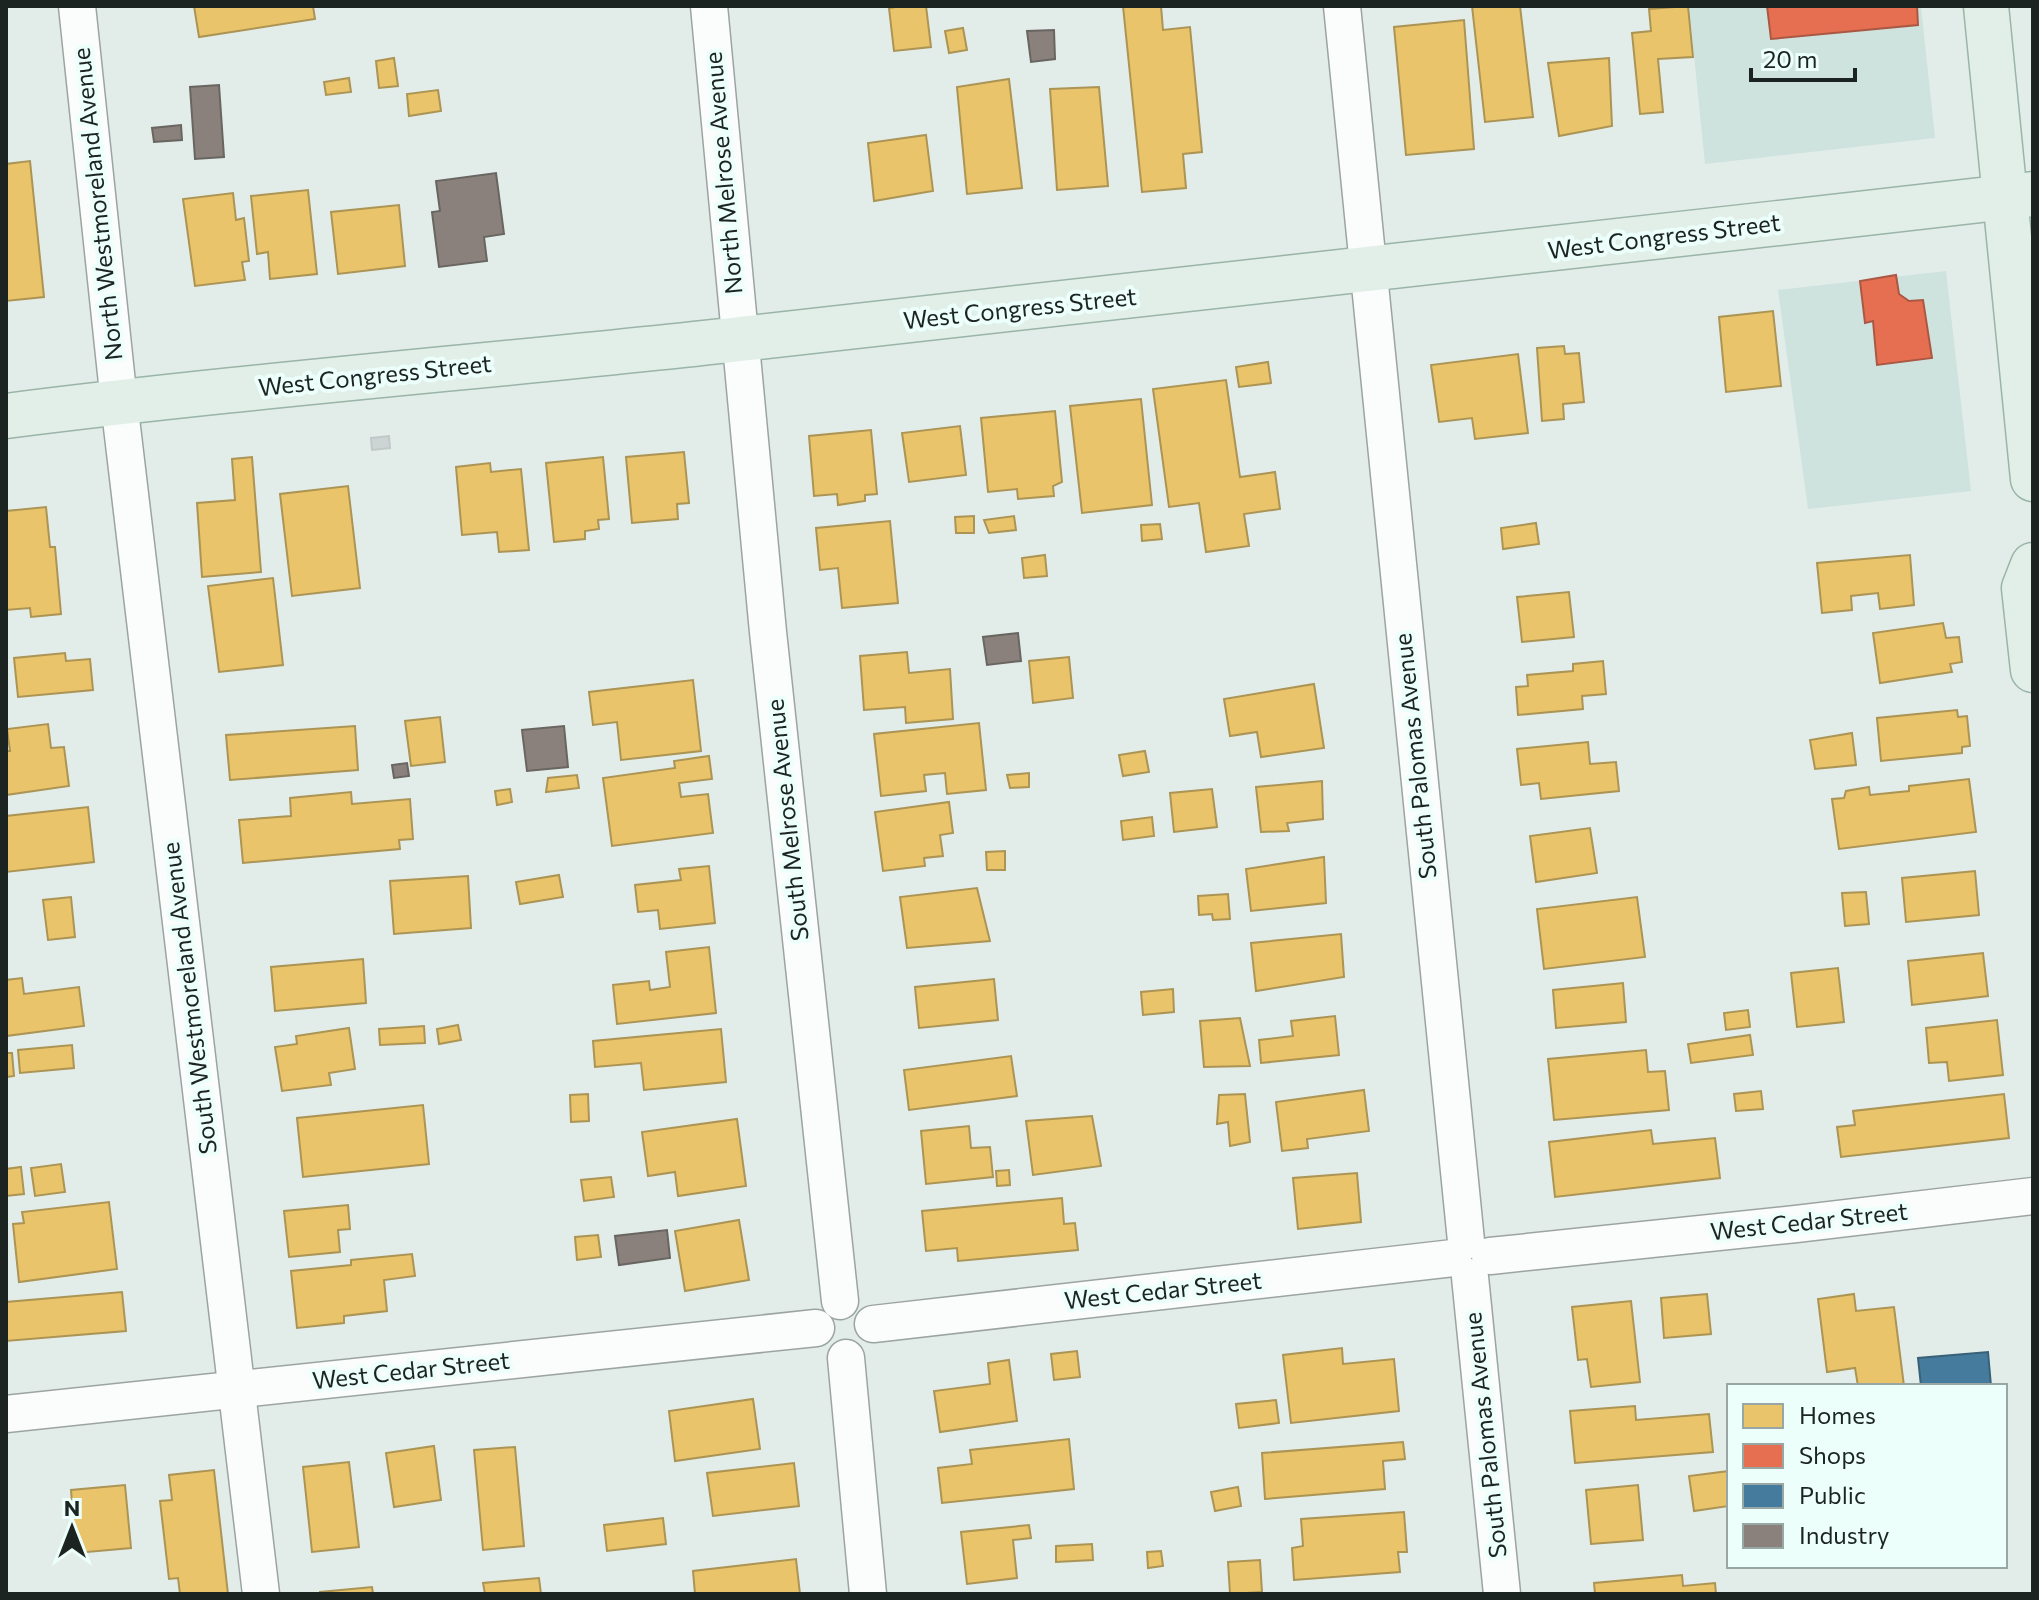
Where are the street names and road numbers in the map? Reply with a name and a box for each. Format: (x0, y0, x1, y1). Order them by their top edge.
street label: North Westmoreland Avenue (66, 46, 127, 362)
street label: North Melrose Avenue (697, 51, 748, 296)
street label: West Congress Street (1546, 207, 1782, 264)
street label: West Congress Street (902, 281, 1138, 334)
street label: West Congress Street (257, 348, 493, 401)
street label: South Palomas Avenue (1387, 632, 1442, 881)
street label: South Melrose Avenue (759, 698, 814, 943)
street label: South Westmoreland Avenue (155, 841, 222, 1156)
street label: West Cedar Street (1709, 1196, 1909, 1245)
street label: West Cedar Street (1063, 1265, 1263, 1314)
street label: South Palomas Avenue (1457, 1311, 1512, 1560)
street label: West Cedar Street (311, 1345, 511, 1394)

